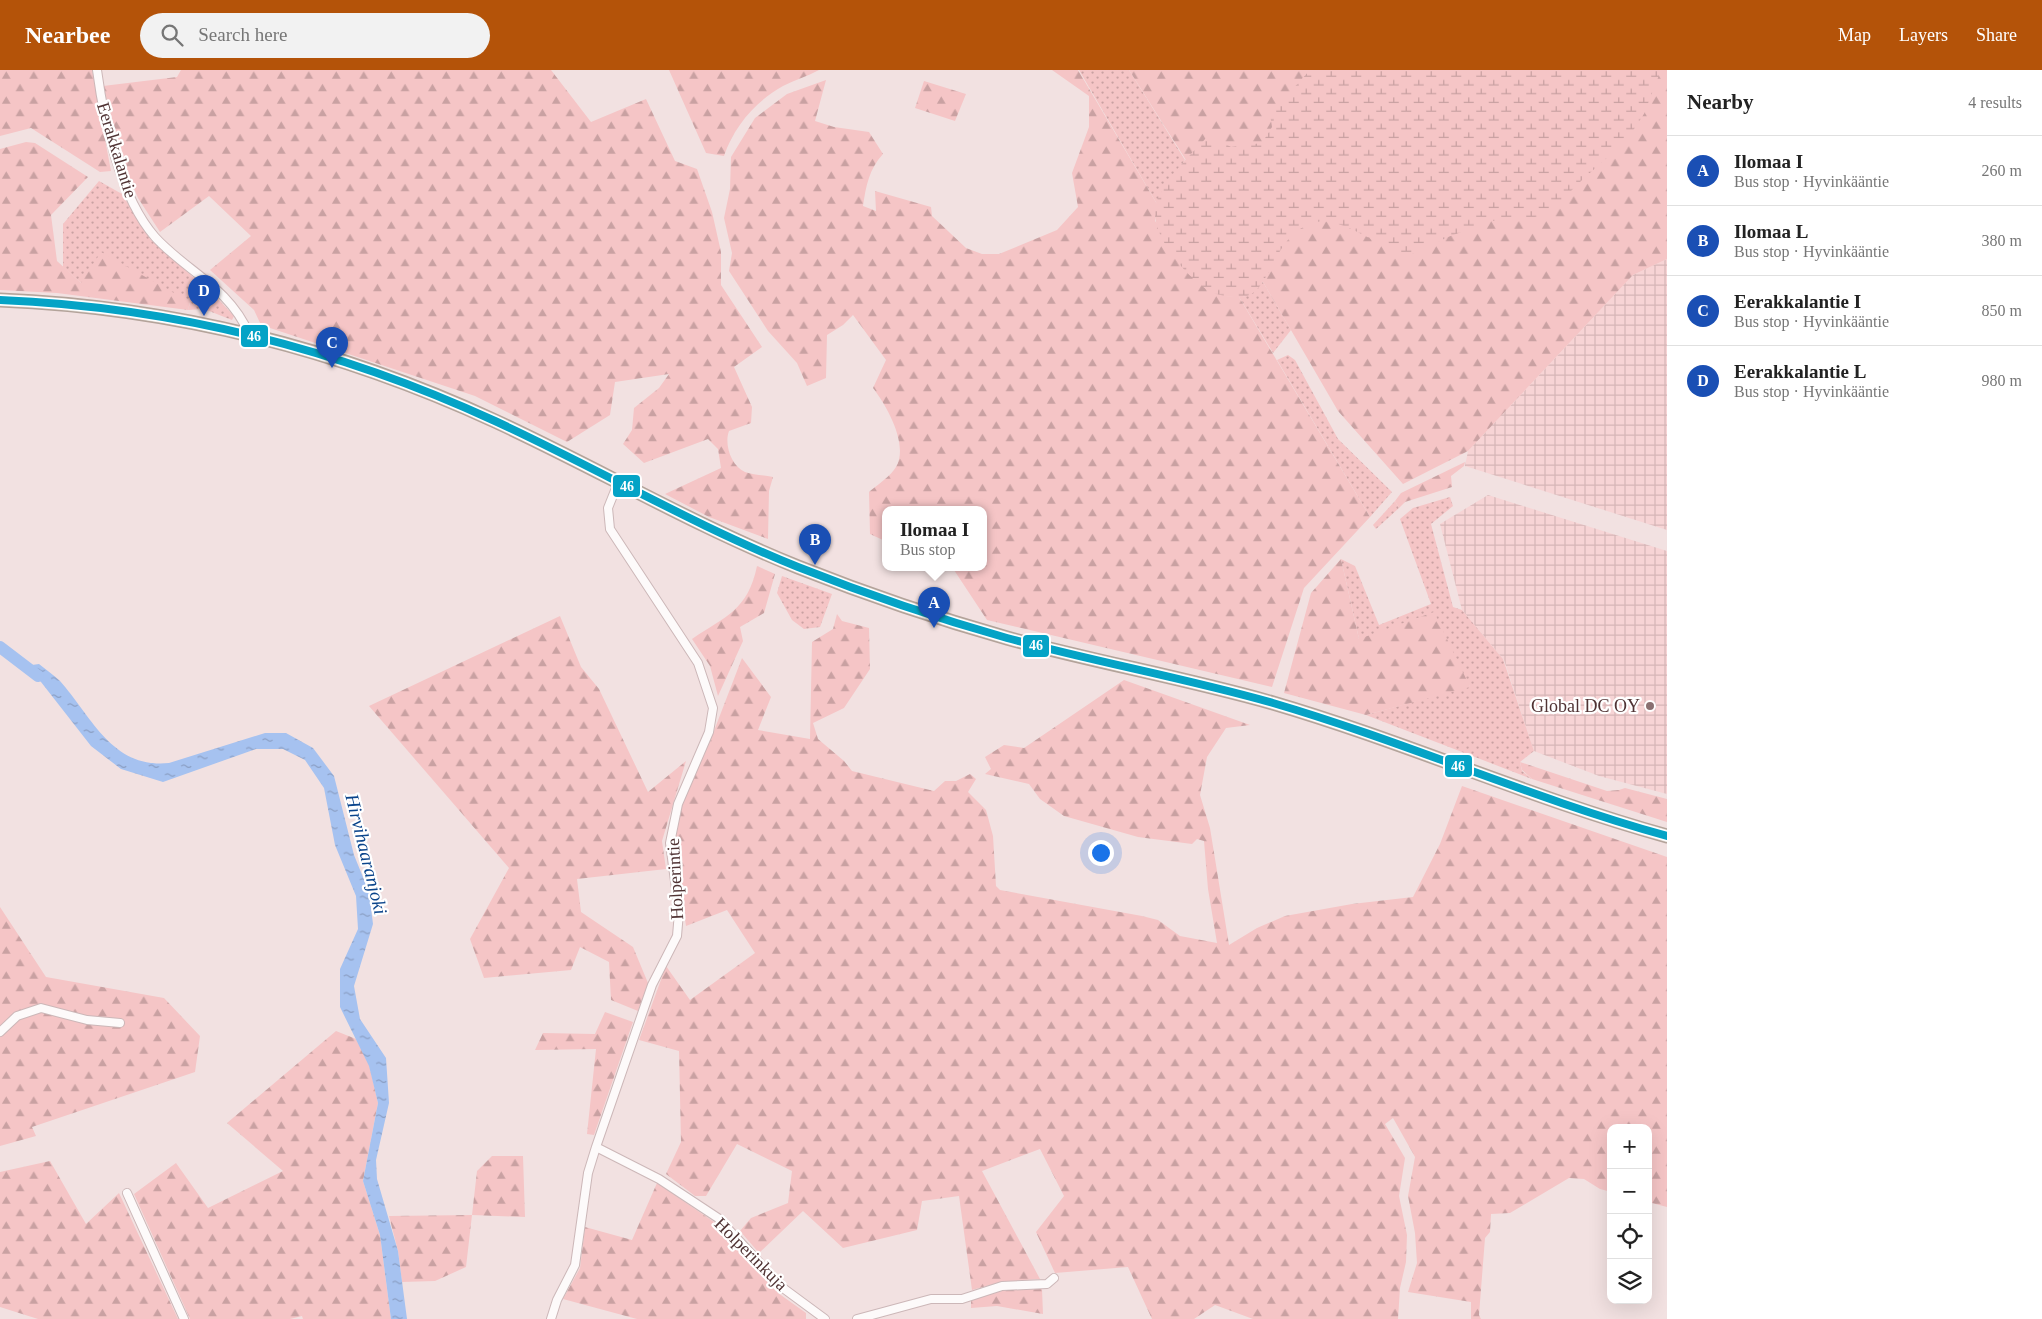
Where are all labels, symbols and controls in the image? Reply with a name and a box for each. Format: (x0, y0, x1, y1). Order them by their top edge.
search box (140, 13, 490, 58)
icon: search (158, 21, 186, 49)
text: Nearbee (25, 22, 110, 48)
text: Search here (198, 24, 287, 45)
text: Map (1838, 25, 1871, 45)
text: Layers (1899, 25, 1948, 45)
text: Share (1976, 25, 2017, 45)
text: Nearby (1687, 90, 1754, 114)
text: 4 results (1968, 94, 2022, 111)
street label: Eerakkalantie (93, 100, 141, 200)
text: Ilomaa I (1734, 151, 1803, 172)
text: A (1697, 162, 1709, 179)
text: 260 m (1982, 162, 2022, 179)
text: Bus stop · Hyvinkääntie (1734, 173, 1889, 190)
text: Ilomaa L (1734, 221, 1808, 242)
text: B (1698, 232, 1708, 249)
text: 380 m (1982, 232, 2022, 249)
text: Bus stop · Hyvinkääntie (1734, 243, 1889, 260)
pin: D (188, 275, 220, 316)
text: Eerakkalantie I (1734, 291, 1861, 312)
text: C (1697, 302, 1709, 319)
text: 850 m (1982, 302, 2022, 319)
text: Bus stop · Hyvinkääntie (1734, 313, 1889, 330)
line badge: 46 (240, 324, 269, 348)
pin: C (316, 327, 348, 368)
text: 46 (247, 329, 261, 344)
text: Eerakkalantie L (1734, 361, 1866, 382)
text: D (1697, 372, 1709, 389)
text: 980 m (1982, 372, 2022, 389)
text: Bus stop · Hyvinkääntie (1734, 383, 1889, 400)
line badge: 46 (612, 474, 641, 498)
text: 46 (620, 479, 634, 494)
popup (882, 506, 987, 571)
text: Ilomaa I (900, 519, 969, 540)
pin: B (799, 524, 831, 565)
text: Bus stop (900, 541, 956, 558)
pin: A (918, 587, 950, 628)
line badge: 46 (1022, 634, 1050, 658)
text: 46 (1029, 638, 1043, 653)
place label: Global DC OY (1531, 696, 1640, 716)
marker: Global DC OY (1644, 700, 1656, 712)
line badge: 46 (1444, 754, 1473, 778)
text: 46 (1451, 759, 1465, 774)
water label: Hirvihaaranjoki (341, 791, 392, 917)
street label: Holperintie (663, 838, 687, 920)
your location (1088, 840, 1114, 866)
map controls (1607, 1124, 1652, 1304)
button: + (1607, 1124, 1652, 1169)
button: − (1607, 1169, 1652, 1214)
street label: Holperinkuja (710, 1213, 792, 1295)
button: locate (1607, 1214, 1652, 1259)
button: layers (1607, 1259, 1652, 1304)

